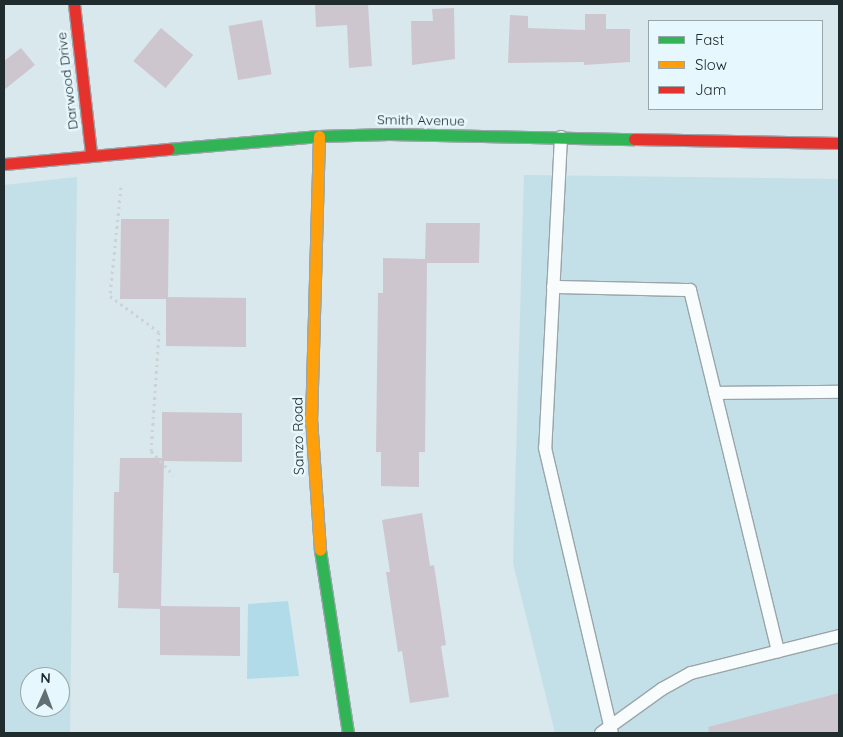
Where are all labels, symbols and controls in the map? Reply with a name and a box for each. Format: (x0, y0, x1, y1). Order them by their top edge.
legend (648, 20, 823, 110)
text: Fast (695, 30, 724, 49)
street label: Darwood Drive (53, 31, 81, 131)
text: Slow (695, 55, 727, 74)
text: Jam (695, 80, 726, 99)
street label: Smith Avenue (377, 111, 465, 129)
street label: Sanzo Road (289, 397, 307, 475)
north arrow (20, 667, 70, 717)
text: N (40, 669, 51, 687)

